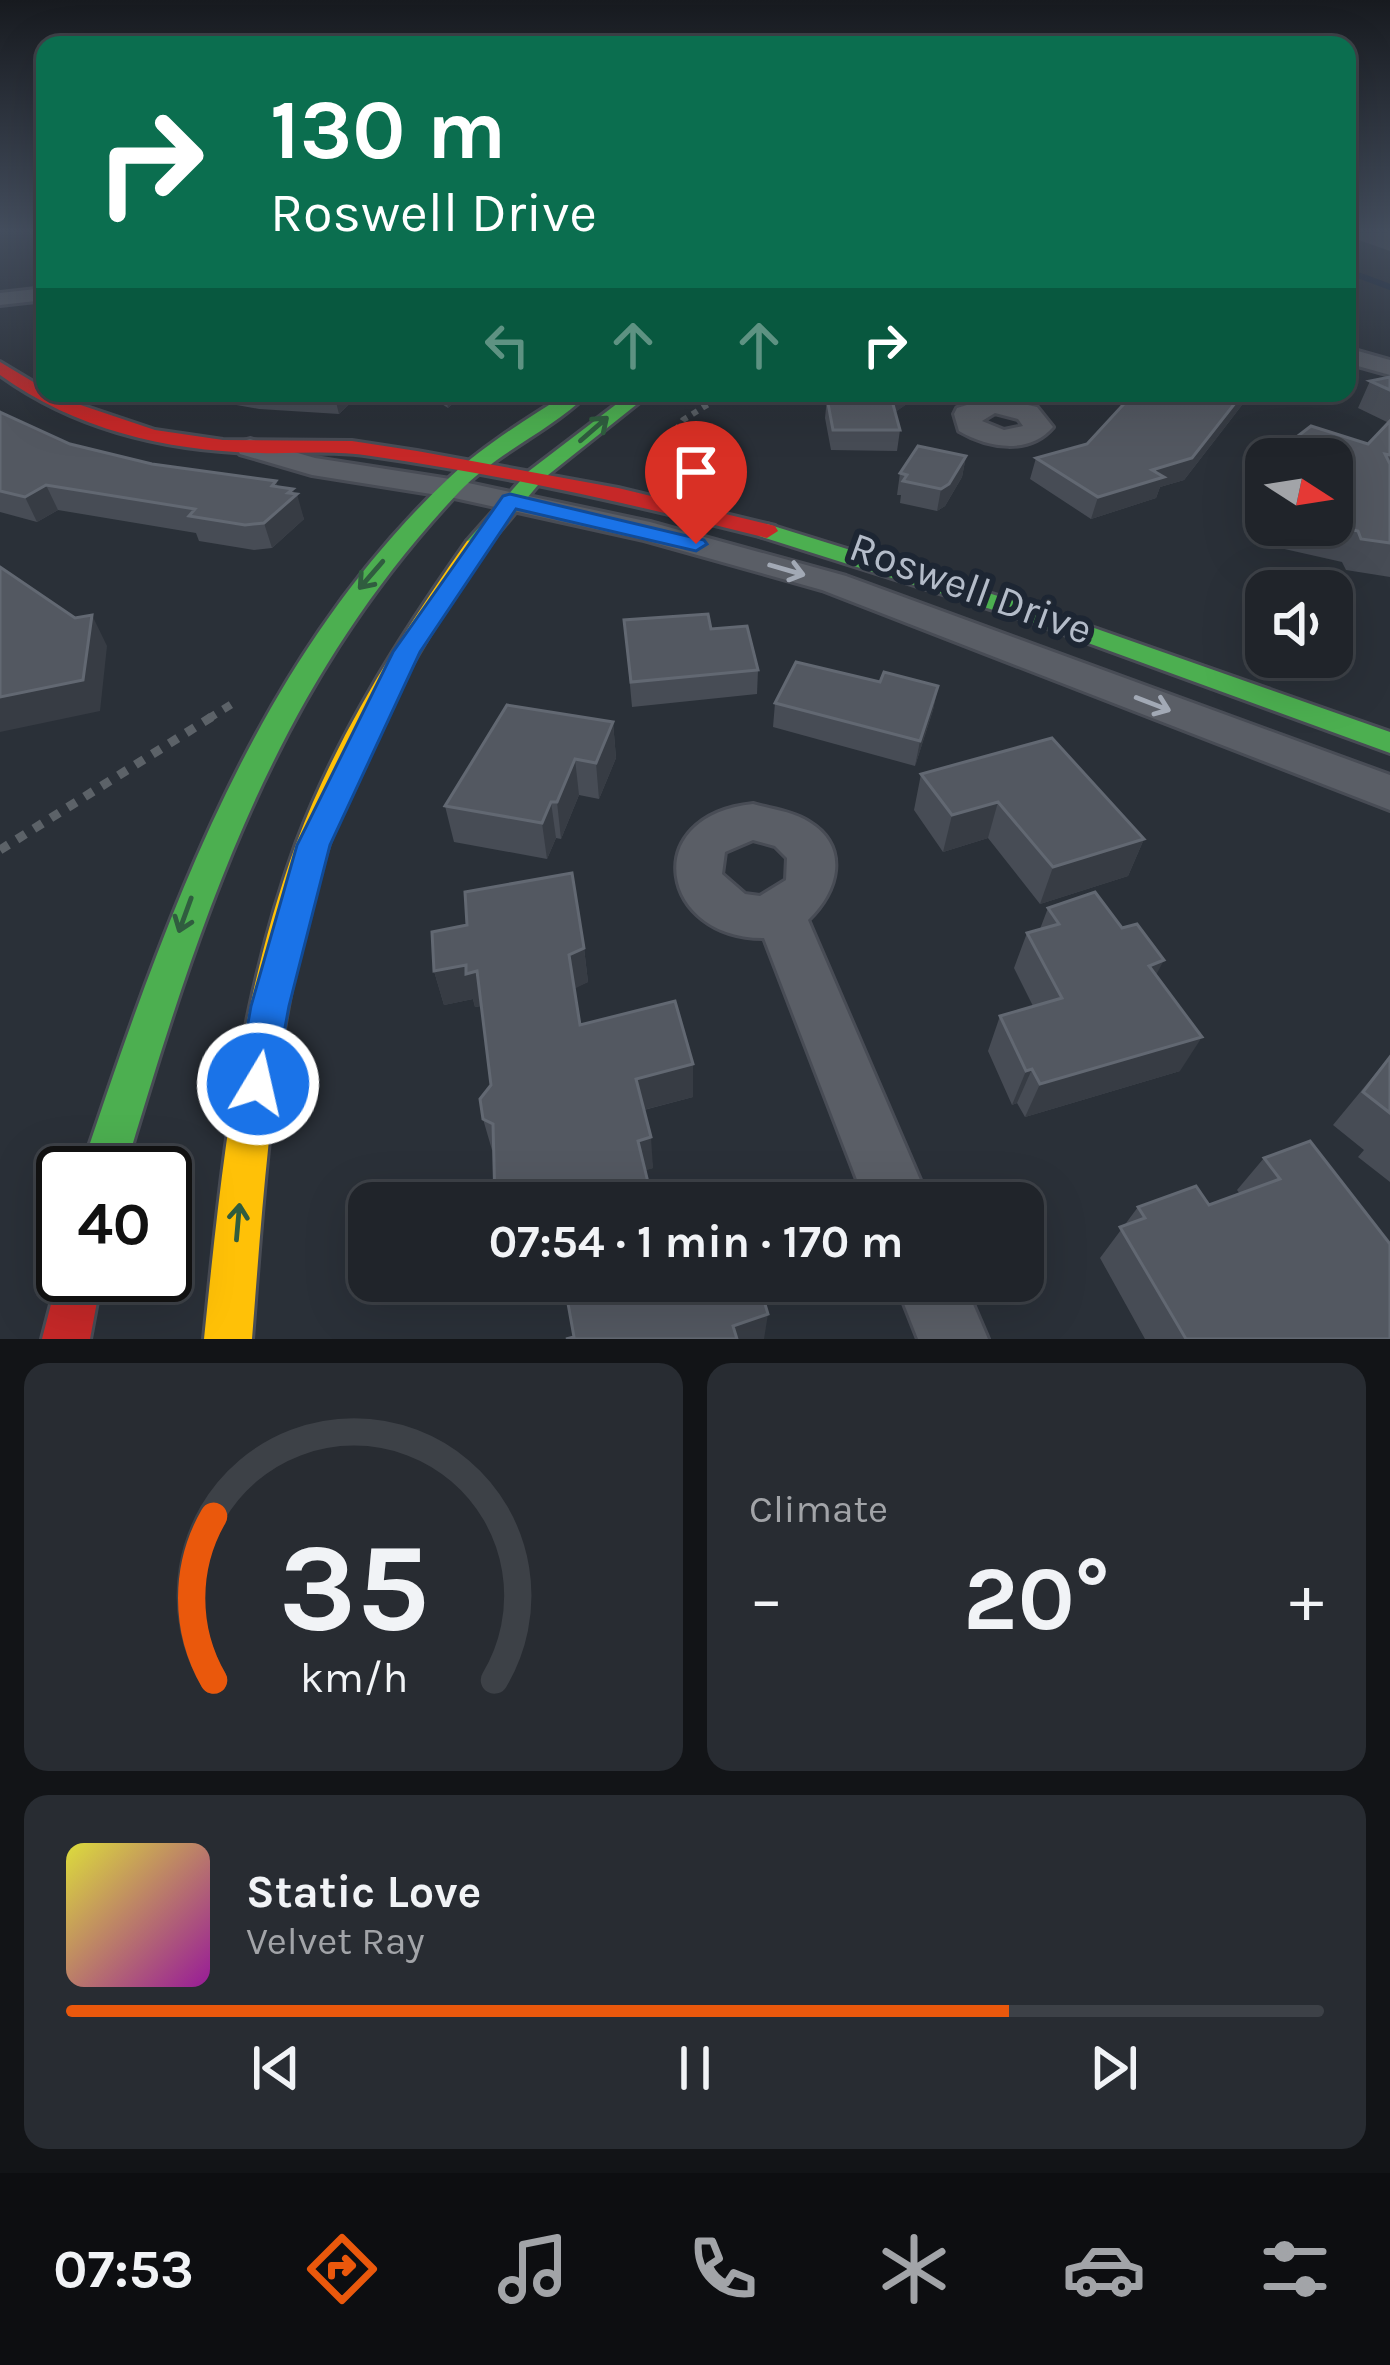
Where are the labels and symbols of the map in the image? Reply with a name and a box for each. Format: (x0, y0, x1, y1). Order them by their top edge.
one-way arrow (578, 416, 609, 443)
pin (645, 421, 747, 544)
north arrow (1245, 438, 1353, 546)
street label: Roswell Drive (843, 521, 1099, 655)
one-way arrow (358, 559, 386, 590)
one-way arrow (767, 560, 805, 582)
one-way arrow (1134, 694, 1171, 716)
one-way arrow (172, 895, 194, 932)
position arrow (195, 1021, 321, 1147)
speed limit sign: 40 (36, 1146, 192, 1302)
one-way arrow (227, 1204, 250, 1243)

